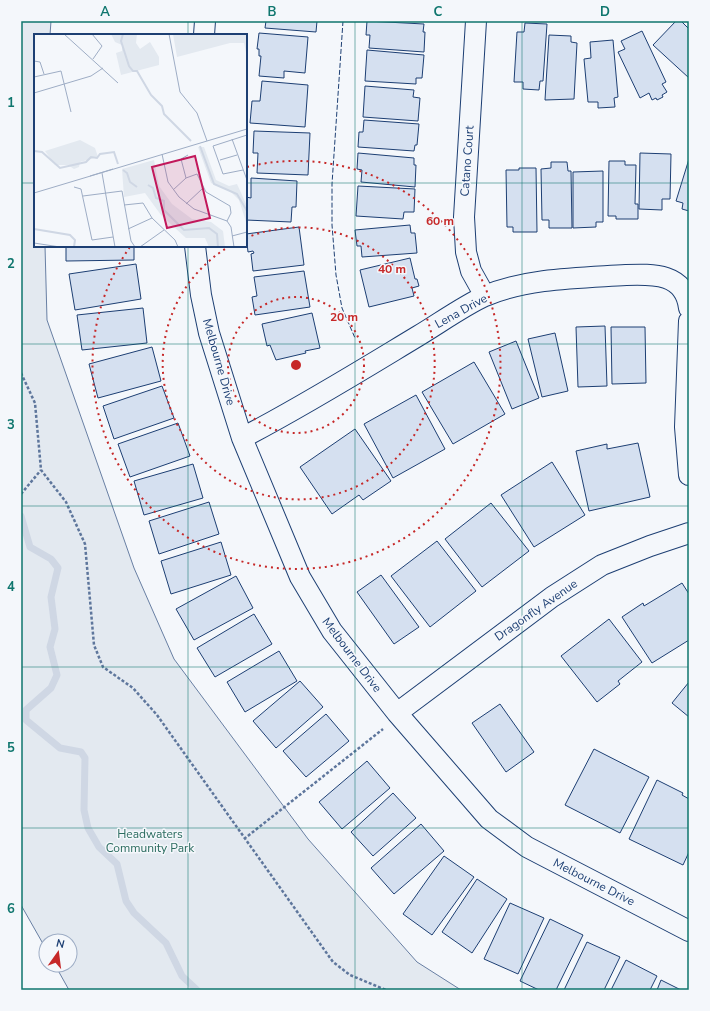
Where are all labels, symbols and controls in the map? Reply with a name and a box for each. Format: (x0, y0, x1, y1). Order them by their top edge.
text: A (100, 3, 110, 21)
text: B (268, 3, 277, 21)
text: C (434, 3, 443, 21)
text: D (600, 3, 610, 21)
inset map (34, 34, 247, 247)
text: 1 (7, 94, 15, 112)
street label: Catano Court (457, 124, 478, 197)
text: 60 m (426, 213, 454, 229)
text: 2 (7, 255, 15, 273)
text: 40 m (378, 261, 406, 277)
street label: Lena Drive (432, 290, 490, 332)
text: 20 m (330, 309, 358, 325)
street label: Melbourne Drive (199, 317, 239, 407)
centre of rings (289, 358, 303, 372)
text: 3 (7, 416, 15, 434)
street label: Dragonfly Avenue (491, 575, 581, 645)
text: 4 (7, 578, 15, 596)
street label: Melbourne Drive (319, 614, 385, 696)
text: 5 (7, 739, 15, 757)
park label: Headwaters Community Park (106, 826, 195, 856)
street label: Melbourne Drive (550, 855, 638, 909)
text: 6 (7, 900, 15, 918)
north arrow (38, 933, 78, 973)
text: N (54, 936, 66, 952)

